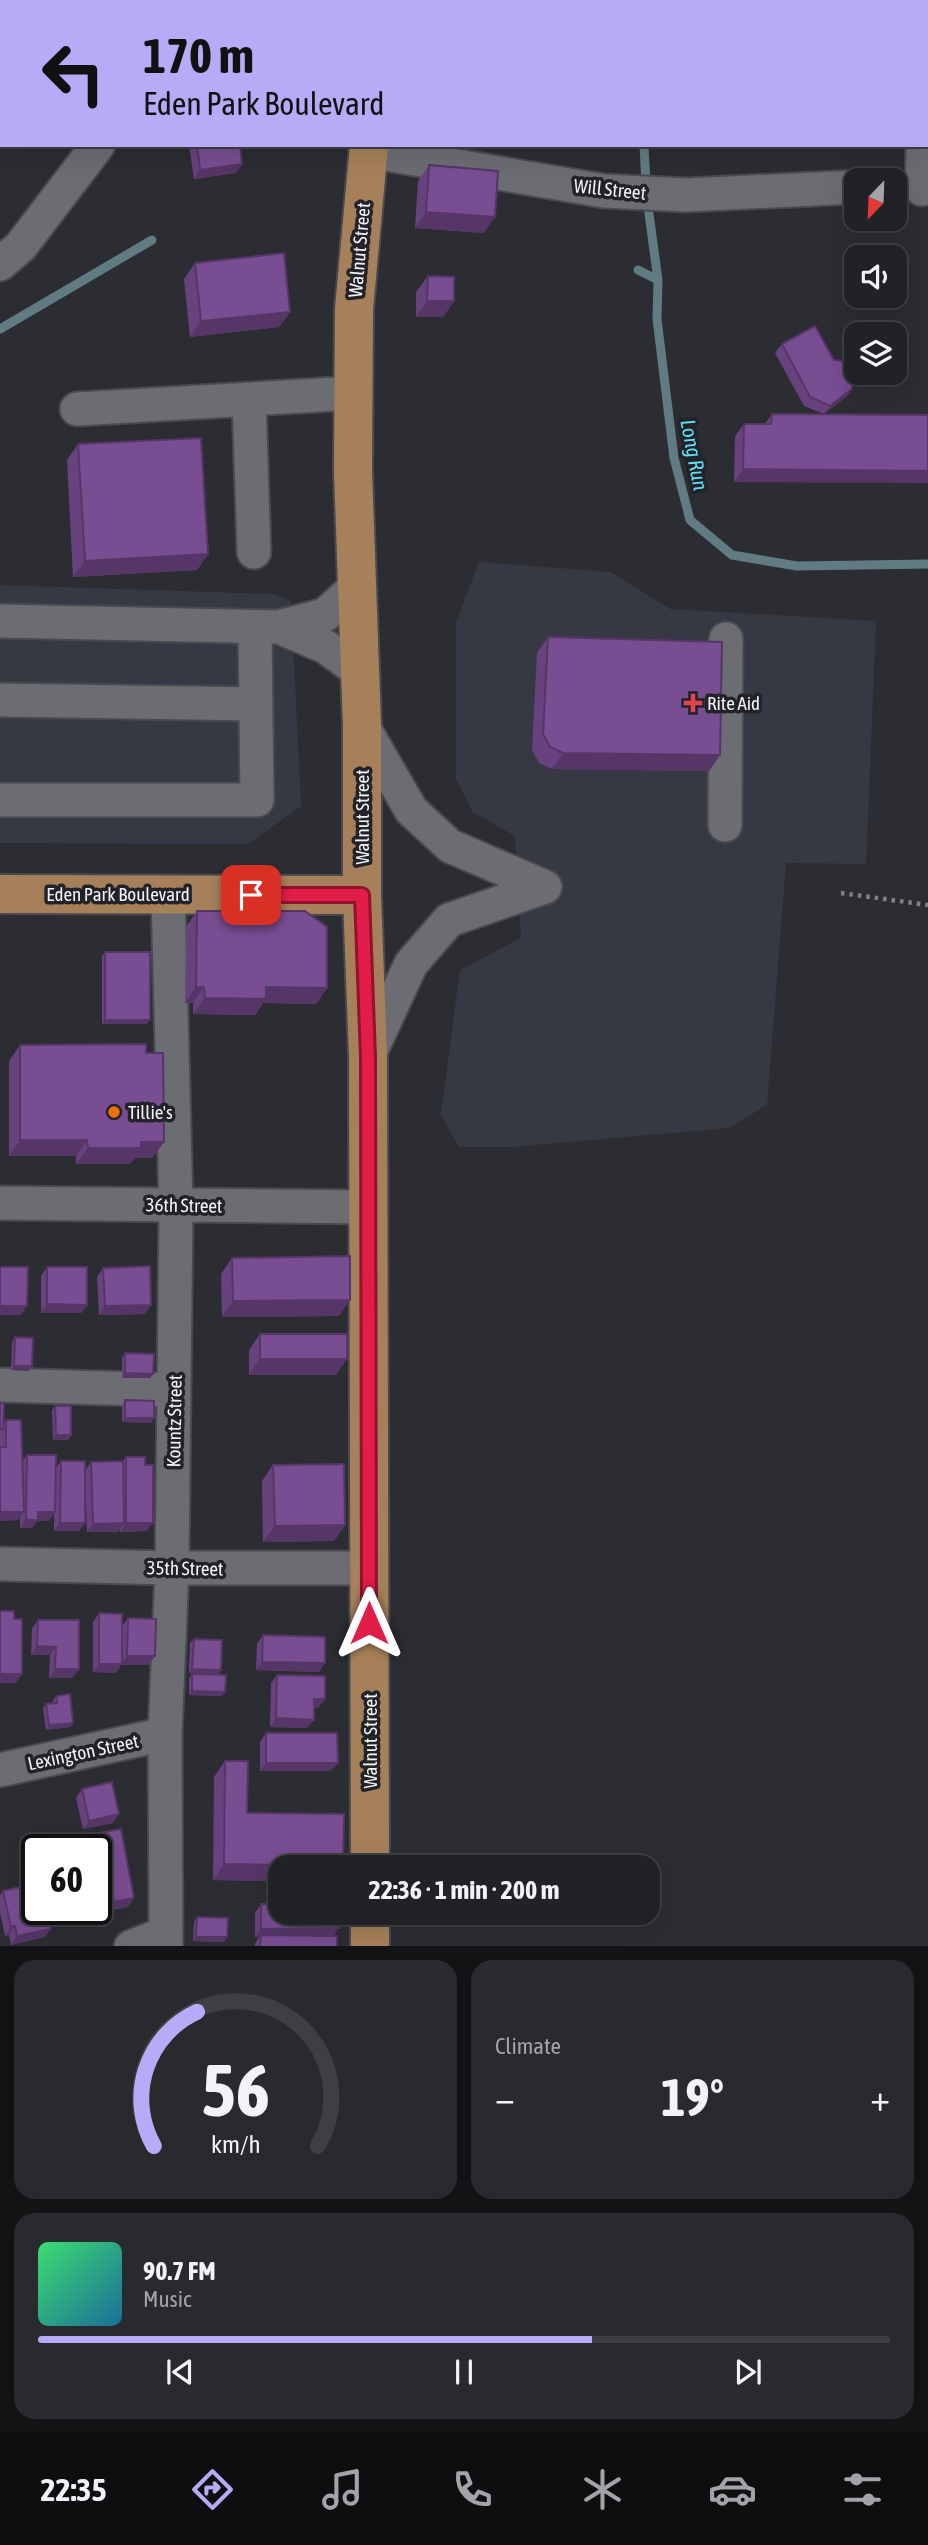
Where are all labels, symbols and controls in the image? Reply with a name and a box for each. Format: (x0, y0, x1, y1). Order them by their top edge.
text: 170 m (143, 27, 254, 83)
icon: left (28, 28, 119, 119)
text: Eden Park Boulevard (143, 85, 384, 122)
north arrow (844, 168, 906, 231)
map controls (844, 168, 907, 385)
street label: Will Street (573, 174, 647, 204)
street label: Walnut Street (344, 202, 374, 298)
button: sound (844, 245, 907, 308)
button: layers (844, 322, 907, 385)
water label: Long Run (676, 417, 714, 492)
place label: Rite Aid (707, 692, 760, 714)
marker: Rite Aid (685, 695, 701, 711)
street label: Walnut Street (351, 769, 373, 865)
pin (221, 865, 281, 925)
icon: arrive (232, 876, 270, 914)
street label: Eden Park Boulevard (46, 883, 190, 905)
place label: Tillie's (128, 1101, 173, 1123)
marker: Tillie's (106, 1104, 122, 1120)
street label: 36th Street (145, 1193, 223, 1217)
street label: Kountz Street (162, 1374, 186, 1468)
street label: 35th Street (146, 1556, 224, 1580)
position arrow (332, 1586, 406, 1660)
street label: Walnut Street (359, 1693, 381, 1789)
street label: Lexington Street (25, 1729, 141, 1775)
speed limit sign: 60 (21, 1834, 112, 1925)
text: 22:36 · 1 min · 200 m (369, 1875, 559, 1905)
text: Climate (495, 2033, 561, 2059)
text: 56 (201, 2048, 270, 2131)
text: 19° (661, 2067, 724, 2127)
text: − (495, 2076, 515, 2119)
text: + (870, 2076, 890, 2119)
text: km/h (211, 2129, 260, 2157)
text: 90.7 FM (143, 2256, 216, 2286)
text: Music (143, 2286, 191, 2312)
icon: previous (161, 2353, 199, 2391)
icon: pause (445, 2353, 483, 2391)
icon: next (729, 2353, 767, 2391)
icon: directions (188, 2465, 237, 2514)
icon: music (318, 2465, 367, 2514)
icon: phone (448, 2465, 497, 2514)
icon: climate (578, 2465, 627, 2514)
icon: car (708, 2465, 757, 2514)
icon: filters (838, 2465, 887, 2514)
text: 22:35 (41, 2471, 106, 2508)

